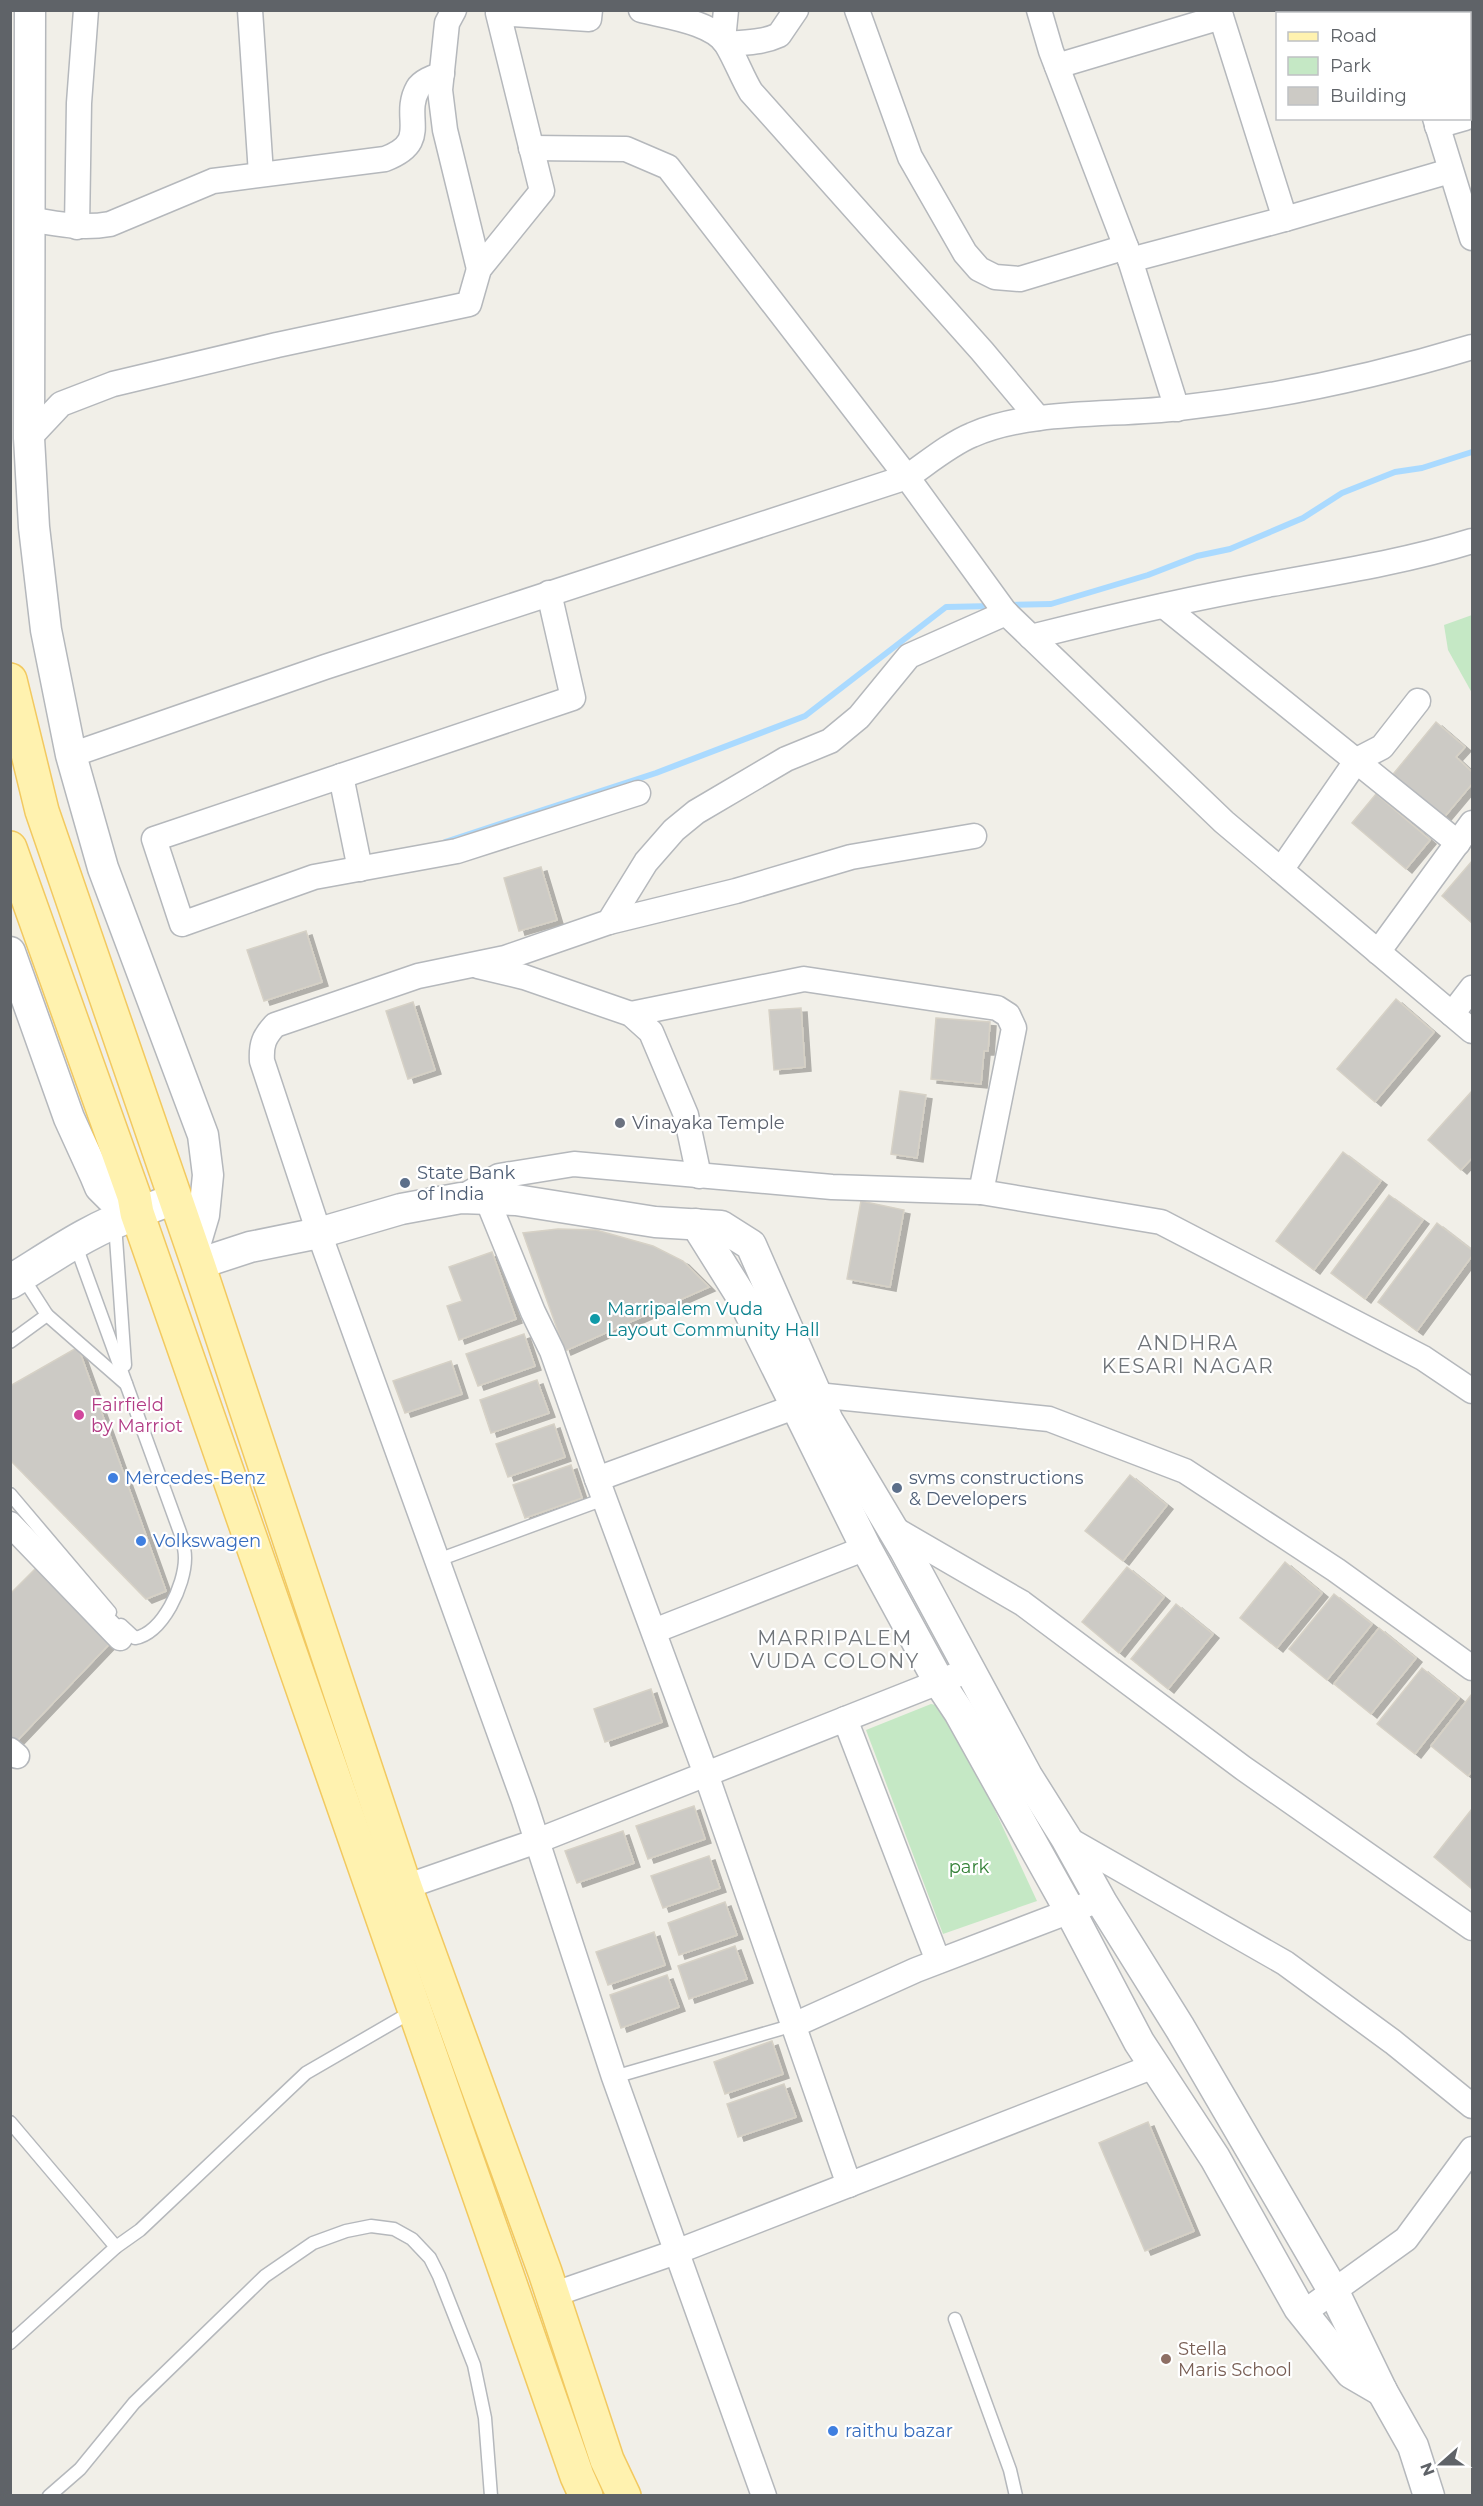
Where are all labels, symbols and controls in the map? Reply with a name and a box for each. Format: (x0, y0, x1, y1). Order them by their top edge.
legend (1276, 12, 1471, 120)
text: Road (1330, 25, 1377, 47)
text: Park (1330, 55, 1371, 77)
text: Building (1330, 85, 1407, 107)
place label: Vinayaka Temple (632, 1112, 785, 1134)
marker: Vinayaka Temple (613, 1116, 627, 1130)
place label: State Bank of India (417, 1162, 516, 1205)
marker: State Bank of India (398, 1176, 412, 1190)
place label: Marripalem Vuda Layout Community Hall (607, 1298, 820, 1341)
marker: Marripalem Vuda Layout Community Hall (588, 1312, 602, 1326)
district label: ANDHRA KESARI NAGAR (1102, 1331, 1274, 1378)
place label: Fairfield by Marriot (91, 1394, 183, 1437)
marker: Fairfield by Marriot (72, 1408, 86, 1422)
place label: Mercedes-Benz (125, 1467, 265, 1489)
place label: svms constructions & Developers (909, 1467, 1084, 1510)
marker: Mercedes-Benz (106, 1471, 120, 1485)
marker: svms constructions & Developers (890, 1481, 904, 1495)
place label: Volkswagen (153, 1530, 261, 1552)
marker: Volkswagen (134, 1534, 148, 1548)
district label: MARRIPALEM VUDA COLONY (750, 1626, 920, 1673)
park label: park (949, 1856, 990, 1878)
place label: Stella Maris School (1178, 2338, 1292, 2381)
marker: Stella Maris School (1159, 2352, 1173, 2366)
place label: raithu bazar (845, 2420, 953, 2442)
marker: raithu bazar (826, 2424, 840, 2438)
north arrow (1411, 2434, 1471, 2494)
text: N (1416, 2460, 1439, 2479)

